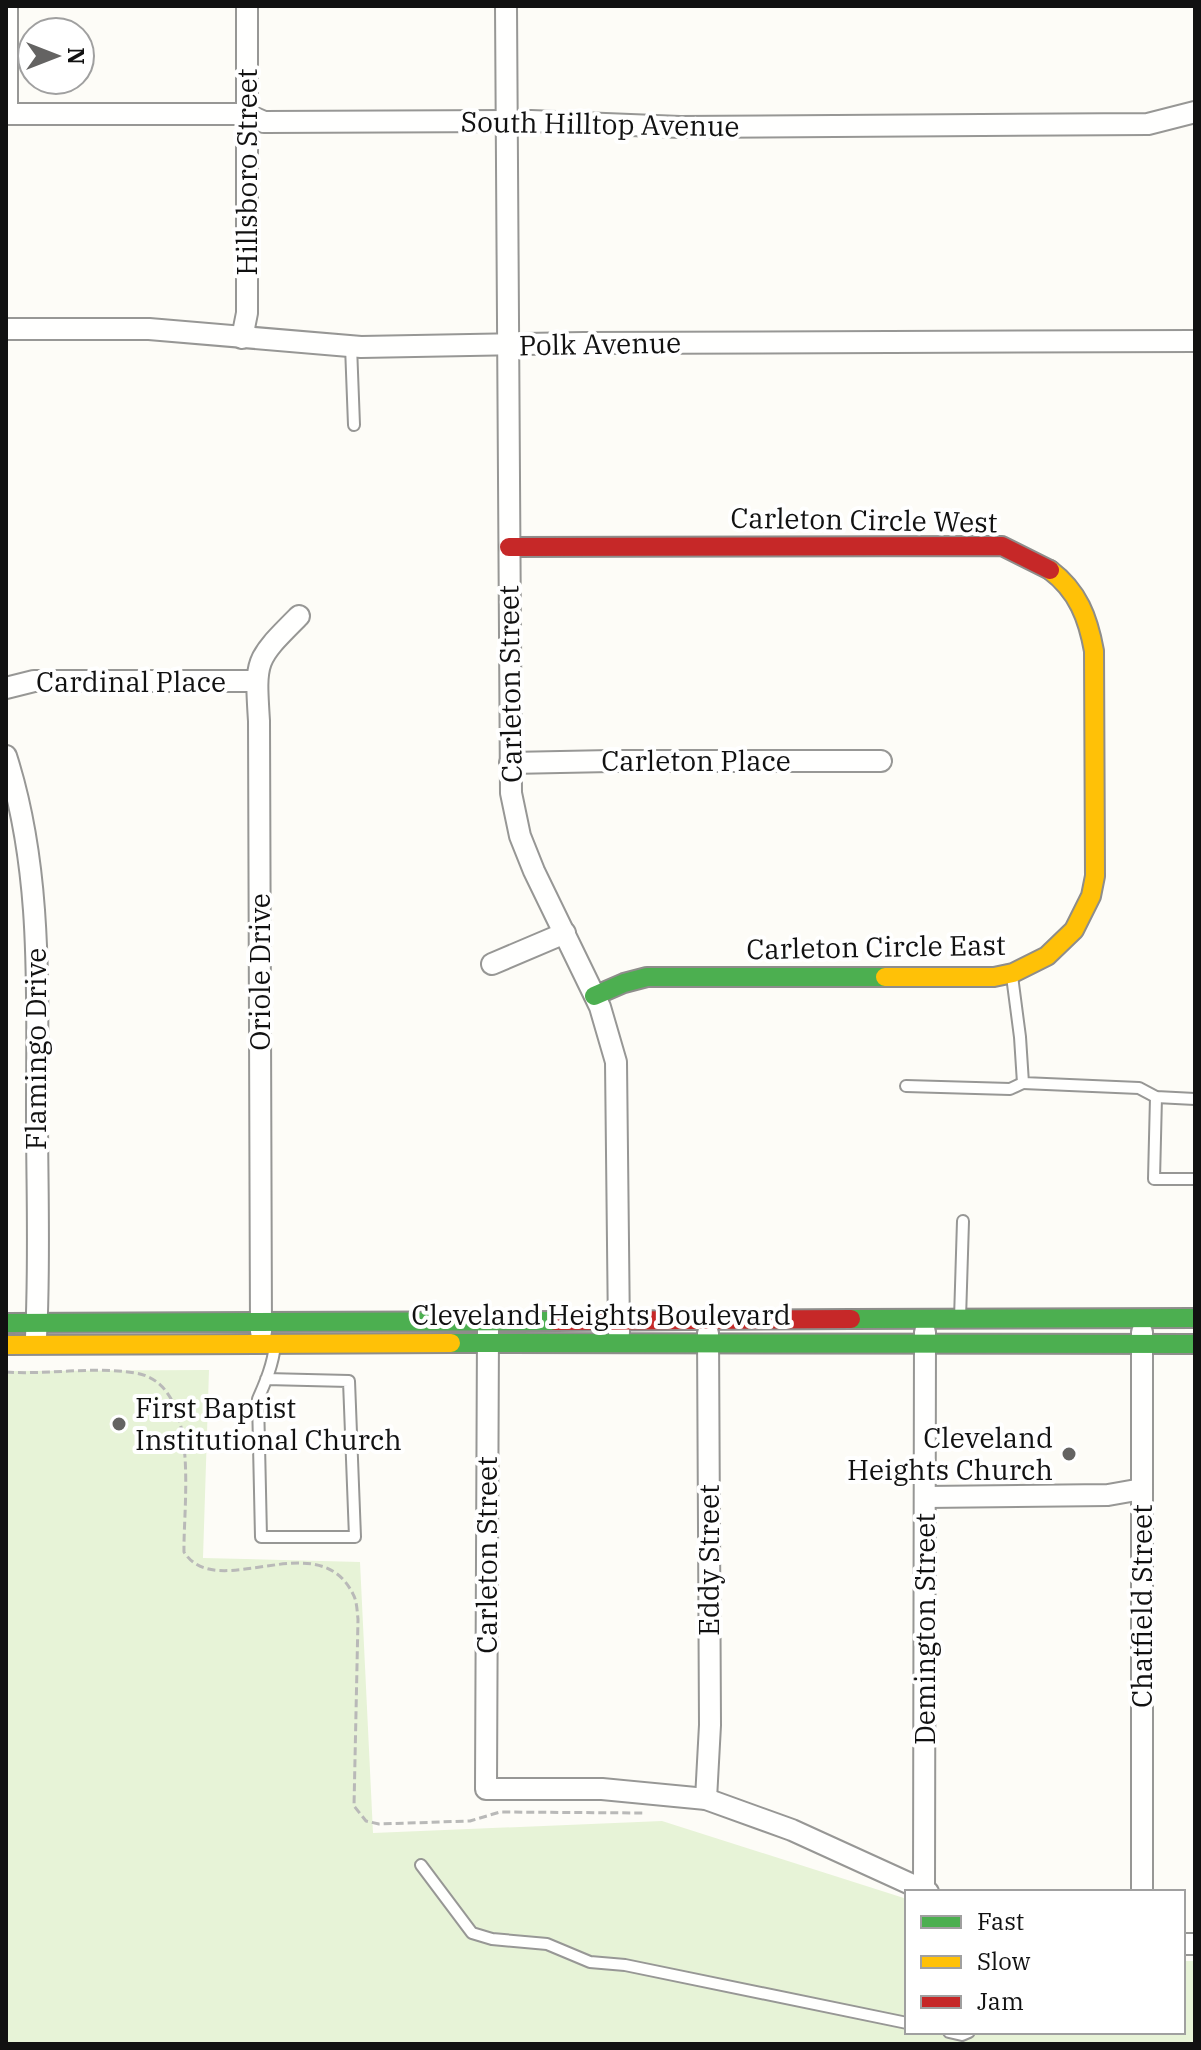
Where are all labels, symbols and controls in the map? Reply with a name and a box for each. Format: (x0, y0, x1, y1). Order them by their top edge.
north arrow (16, 16, 96, 96)
text: N (62, 47, 91, 65)
street label: Hillsboro Street (228, 68, 265, 276)
street label: South Hilltop Avenue (460, 103, 740, 144)
street label: Polk Avenue (518, 324, 682, 363)
street label: Carleton Circle West (730, 499, 998, 540)
street label: Carleton Street (489, 585, 530, 783)
street label: Cardinal Place (36, 663, 226, 700)
street label: Carleton Place (601, 742, 791, 779)
street label: Oriole Drive (241, 893, 278, 1051)
street label: Carleton Circle East (746, 926, 1006, 967)
street label: Flamingo Drive (17, 948, 54, 1150)
street label: Cleveland Heights Boulevard (411, 1296, 791, 1333)
place label: First Baptist Institutional Church (135, 1389, 402, 1458)
marker: First Baptist Institutional Church (110, 1415, 128, 1433)
place label: Cleveland Heights Church (847, 1419, 1053, 1488)
marker: Cleveland Heights Church (1060, 1445, 1078, 1463)
street label: Carleton Street (468, 1456, 505, 1654)
street label: Eddy Street (690, 1484, 727, 1636)
street label: Chatfield Street (1123, 1504, 1160, 1708)
street label: Demington Street (906, 1513, 943, 1745)
legend (905, 1890, 1185, 2034)
text: Fast (977, 1905, 1024, 1937)
text: Slow (977, 1945, 1031, 1977)
text: Jam (977, 1985, 1024, 2017)

